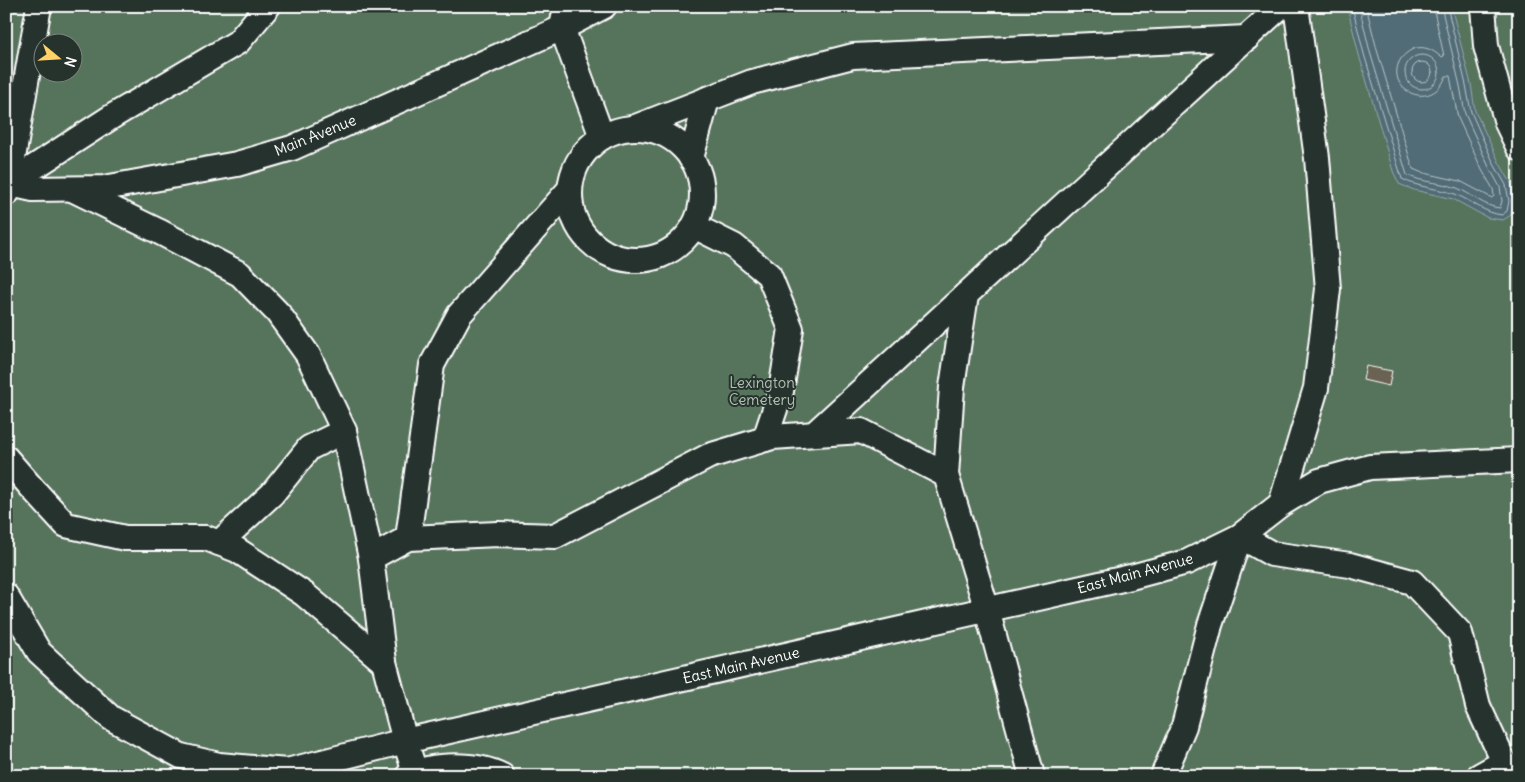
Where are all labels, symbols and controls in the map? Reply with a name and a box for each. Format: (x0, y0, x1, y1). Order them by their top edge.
north arrow (32, 32, 82, 82)
text: N (60, 55, 80, 69)
street label: Main Avenue (271, 110, 359, 160)
park label: Lexington Cemetery (729, 373, 795, 409)
street label: East Main Avenue (1075, 548, 1195, 598)
street label: East Main Avenue (681, 642, 801, 688)

